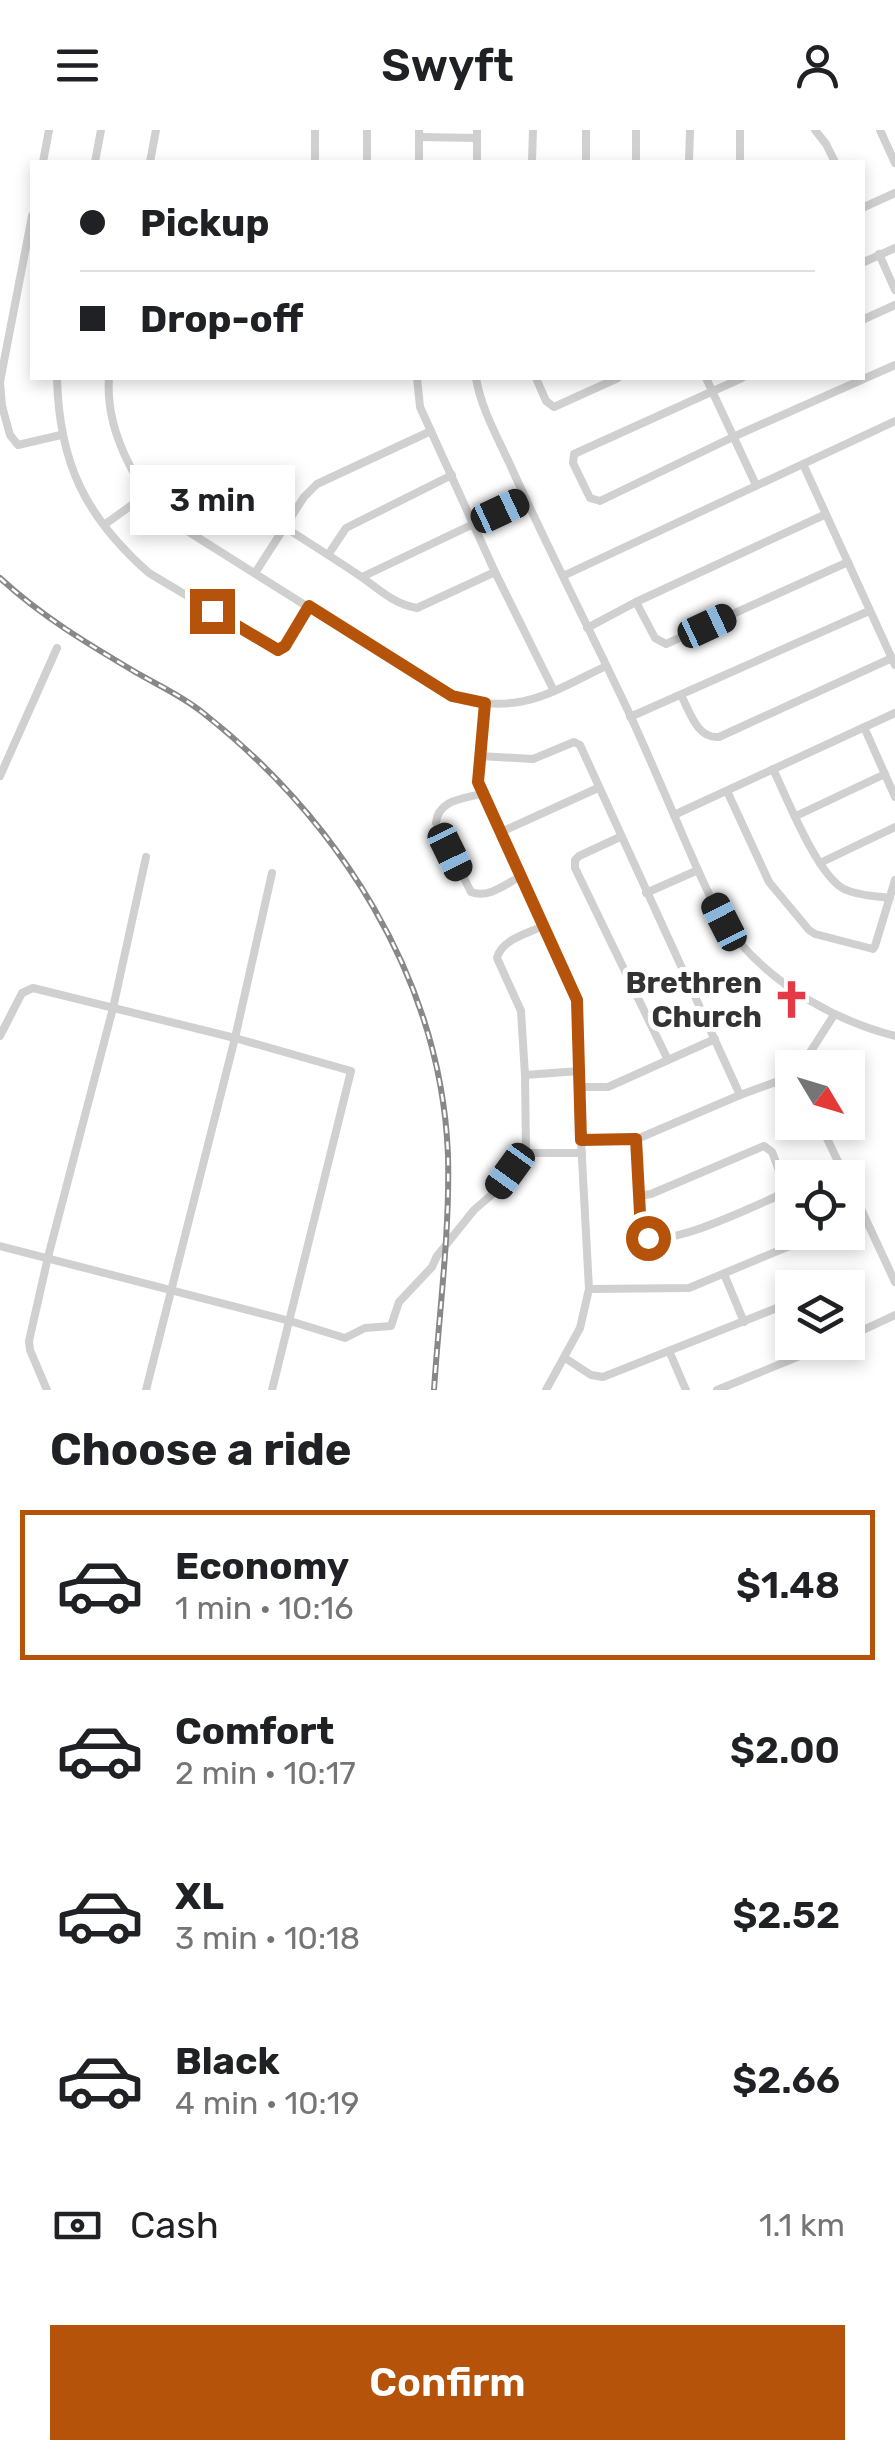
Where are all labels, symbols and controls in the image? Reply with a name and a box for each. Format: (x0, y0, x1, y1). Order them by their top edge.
icon: menu (50, 38, 105, 93)
icon: person (790, 38, 845, 93)
text: Swyft (381, 39, 514, 92)
text: Pickup (140, 200, 269, 246)
text: Drop-off (140, 296, 303, 342)
callout: 3 min (130, 466, 294, 536)
text: 3 min (170, 481, 255, 519)
car (466, 485, 534, 537)
route end (190, 589, 235, 634)
car (673, 600, 741, 652)
car (423, 818, 477, 886)
car (697, 888, 751, 956)
place label: Brethren Church (626, 965, 762, 1035)
church icon: Brethren Church (771, 979, 813, 1021)
north arrow (775, 1050, 865, 1140)
map controls (775, 1050, 865, 1360)
car (480, 1138, 540, 1204)
button: locate (775, 1160, 865, 1250)
route start (626, 1216, 671, 1261)
button: layers (775, 1270, 865, 1360)
text: Choose a ride (50, 1423, 352, 1476)
icon: car (55, 1540, 145, 1630)
text: Economy (175, 1543, 349, 1589)
text: $1.48 (736, 1562, 840, 1608)
text: 1 min · 10:16 (175, 1589, 354, 1627)
icon: car (55, 1705, 145, 1795)
text: Comfort (175, 1708, 334, 1754)
text: $2.00 (730, 1727, 840, 1773)
text: 2 min · 10:17 (175, 1754, 356, 1792)
icon: car (55, 1870, 145, 1960)
text: XL (175, 1873, 224, 1919)
text: $2.52 (732, 1892, 840, 1938)
text: 3 min · 10:18 (175, 1919, 360, 1957)
icon: car (55, 2035, 145, 2125)
text: Black (175, 2038, 280, 2084)
text: $2.66 (732, 2057, 840, 2103)
text: 4 min · 10:19 (175, 2084, 359, 2122)
icon: cash (50, 2198, 105, 2253)
text: Cash (130, 2202, 219, 2248)
text: 1.1 km (759, 2206, 845, 2244)
button: Confirm (50, 2325, 845, 2440)

